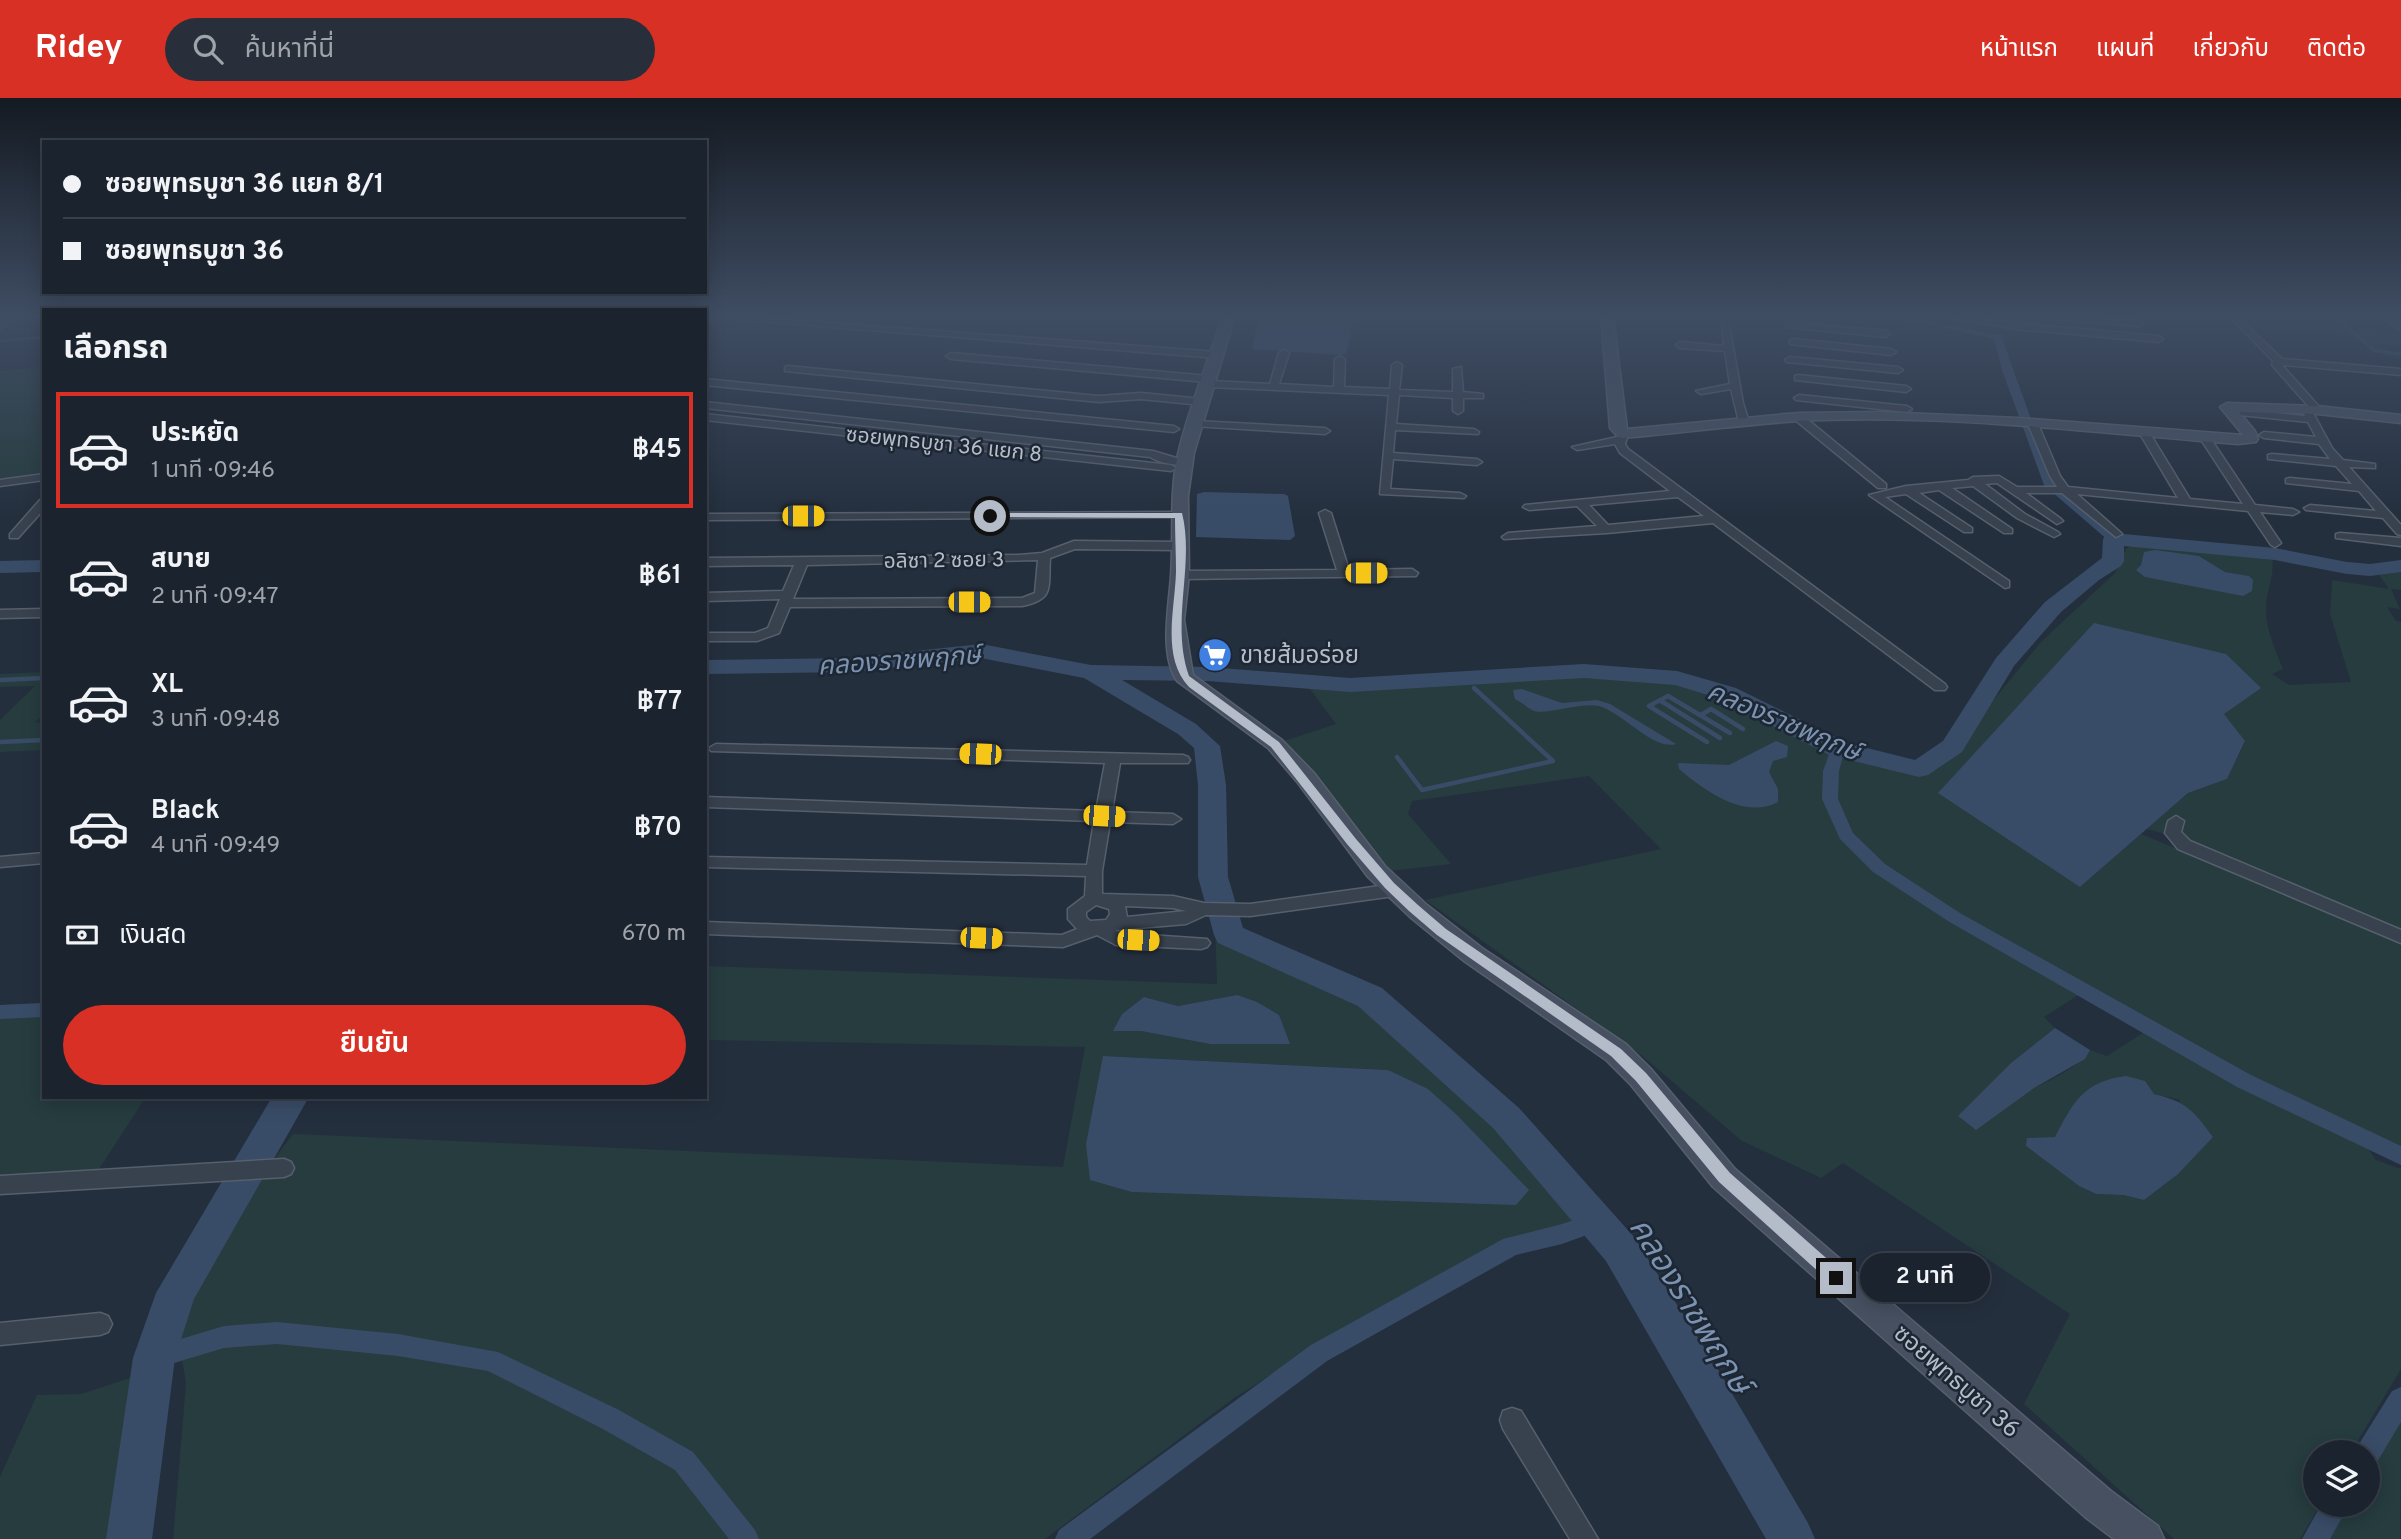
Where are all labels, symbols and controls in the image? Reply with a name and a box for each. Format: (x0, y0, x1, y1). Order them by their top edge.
search box (165, 18, 655, 81)
text: Ridey (35, 28, 123, 70)
icon: search (189, 30, 227, 68)
text: ค้นหาที่นี่ (245, 34, 334, 67)
text: หน้าแรก (1980, 35, 2058, 65)
text: แผนที่ (2096, 35, 2154, 65)
text: เกี่ยวกับ (2192, 35, 2269, 65)
text: ติดต่อ (2307, 35, 2366, 65)
text: ซอยพุทธบูชา 36 แยก 8/1 (105, 169, 384, 202)
text: ซอยพุทธบูชา 36 (105, 236, 284, 269)
text: เลือกรถ (63, 330, 168, 370)
text: ประหยัด (151, 418, 239, 451)
icon: car (67, 419, 130, 482)
street label: ซอยพุทธบูชา 36 แยก 8 (844, 422, 1043, 469)
text: ฿45 (632, 434, 682, 467)
text: 1 นาที · 09:46 (151, 457, 275, 486)
route start (974, 500, 1006, 532)
car (783, 506, 825, 527)
text: สบาย (151, 544, 211, 577)
icon: car (67, 545, 130, 608)
street label: อลิซา 2 ซอย 3 (883, 547, 1005, 576)
text: ฿61 (638, 560, 682, 593)
car (1346, 563, 1388, 584)
text: 2 นาที · 09:47 (151, 583, 278, 612)
car (949, 592, 991, 613)
supermarket icon: ขายส้มอร่อย (1196, 636, 1234, 674)
water label: คลองราชพฤกษ์ (817, 640, 986, 685)
place label: ขายส้มอร่อย (1240, 641, 1359, 672)
text: XL (151, 669, 183, 702)
icon: car (67, 671, 130, 734)
water label: คลองราชพฤกษ์ (1701, 676, 1869, 772)
text: ฿77 (636, 686, 682, 719)
text: 3 นาที · 09:48 (151, 706, 281, 735)
car (959, 743, 1002, 765)
text: Black (151, 795, 220, 828)
icon: car (67, 797, 130, 860)
car (1083, 804, 1126, 828)
text: ฿70 (634, 812, 682, 845)
text: 4 นาที · 09:49 (151, 832, 280, 861)
icon: cash (63, 916, 101, 954)
text: เงินสด (119, 920, 186, 953)
text: 670 m (622, 920, 686, 949)
car (960, 927, 1003, 949)
car (1117, 928, 1160, 952)
button: ยืนยัน (63, 1005, 686, 1085)
water label: คลองราชพฤกษ์ (1618, 1211, 1762, 1407)
callout: 2 นาที (1860, 1254, 1990, 1302)
route end (1820, 1262, 1852, 1294)
text: 2 นาที (1896, 1263, 1954, 1292)
street label: ซอยพุทธบูชา 36 (1886, 1319, 2025, 1446)
map controls (2303, 1440, 2380, 1517)
button: layers (2303, 1440, 2380, 1517)

